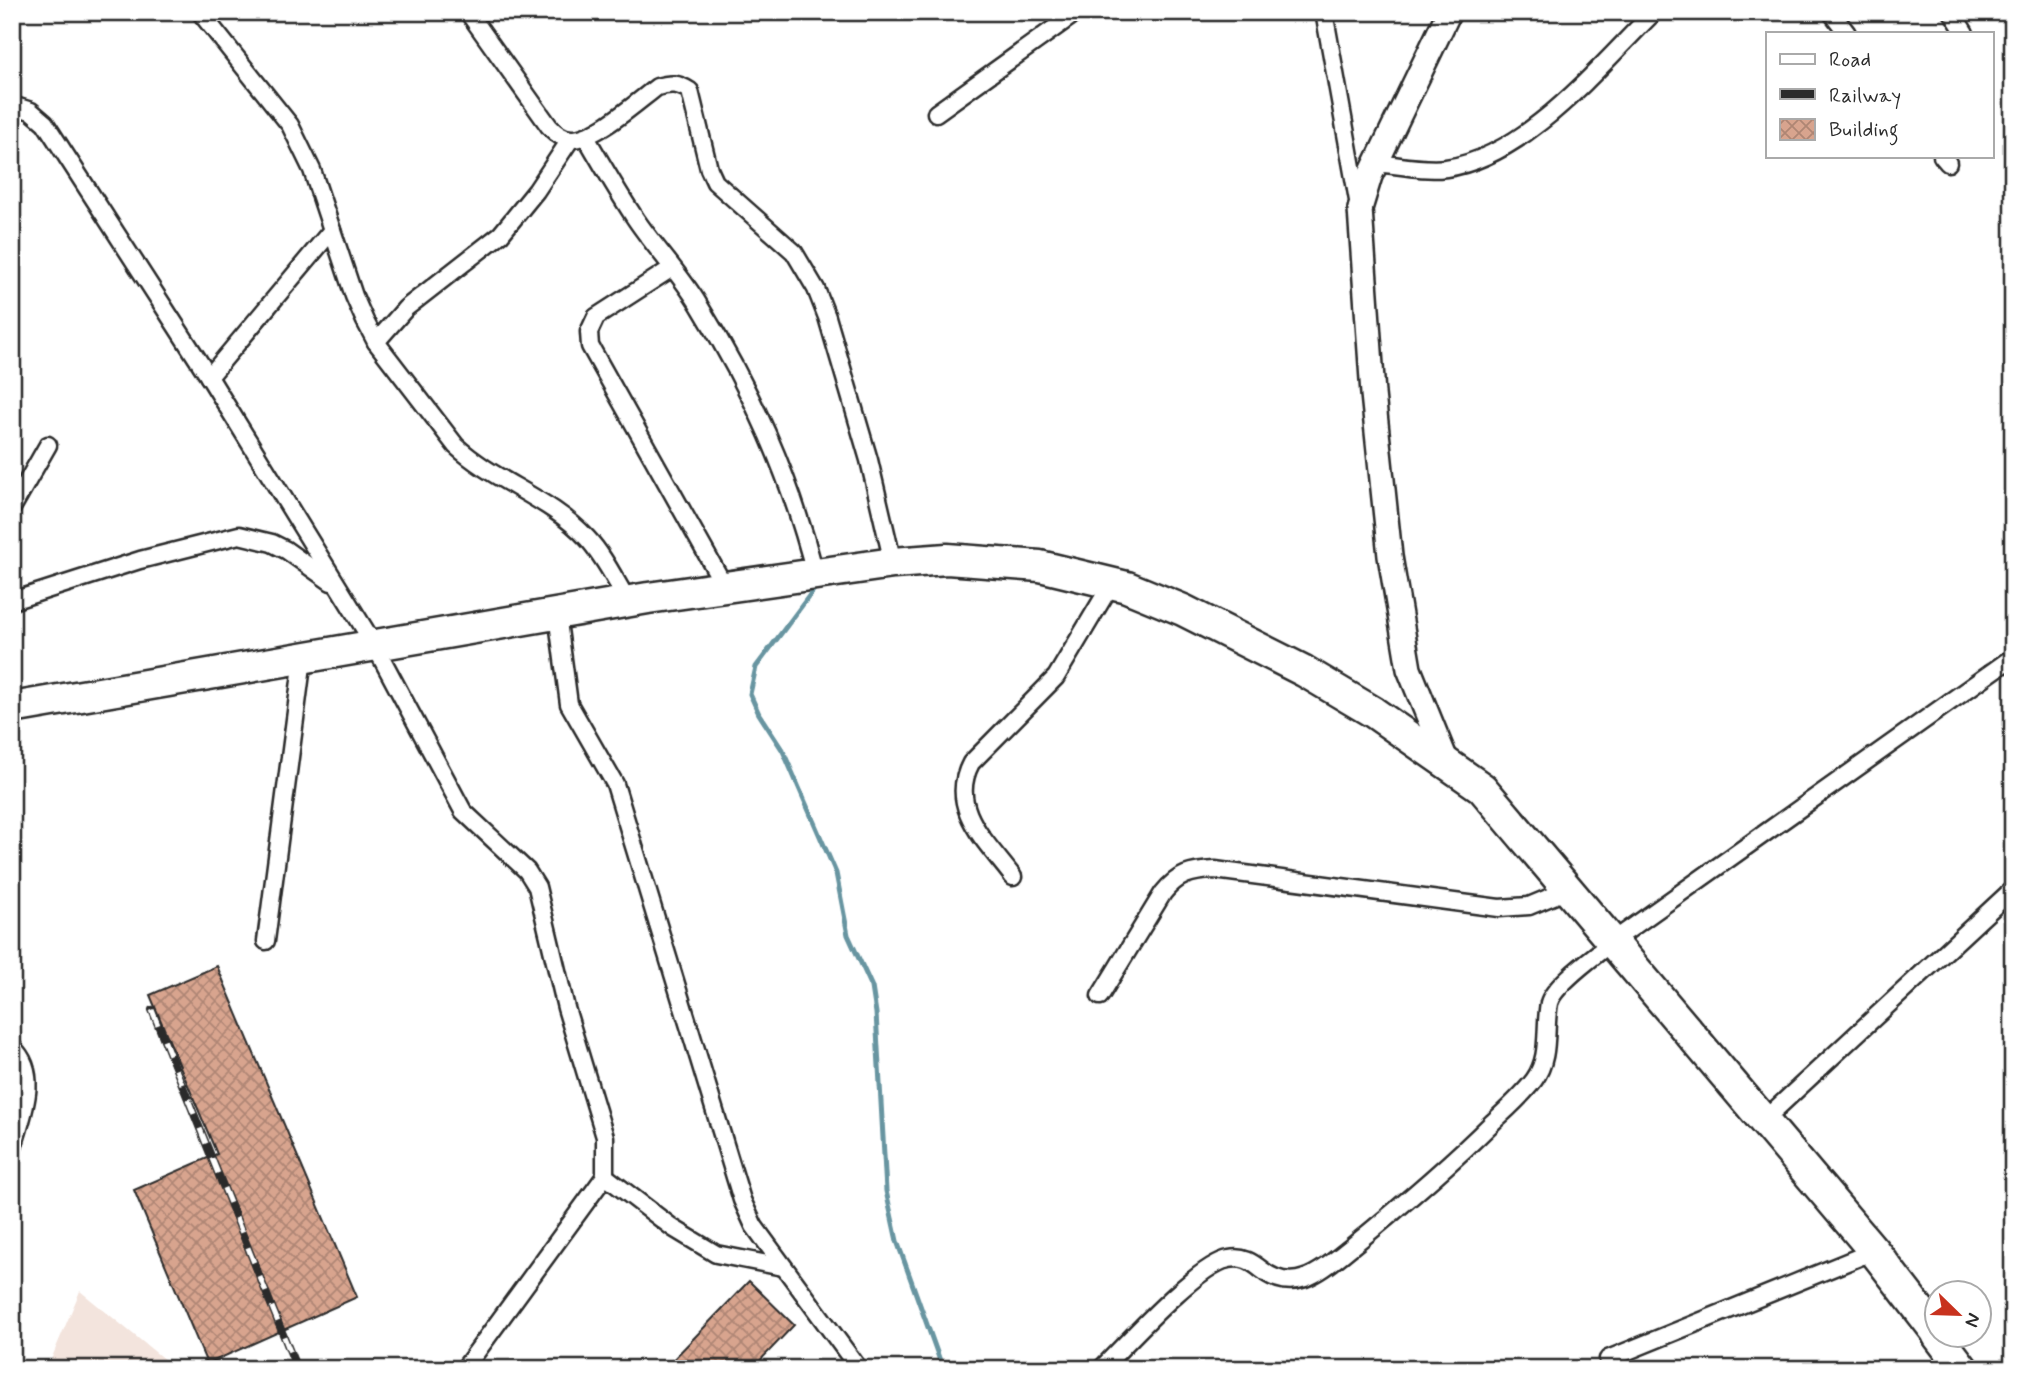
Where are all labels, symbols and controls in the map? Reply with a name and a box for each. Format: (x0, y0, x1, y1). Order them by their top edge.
legend (1766, 32, 1994, 158)
text: Road (1829, 46, 1871, 74)
text: Railway (1829, 82, 1901, 110)
text: Building (1829, 116, 1899, 146)
north arrow (1924, 1280, 1994, 1350)
text: N (1958, 1309, 1986, 1331)

